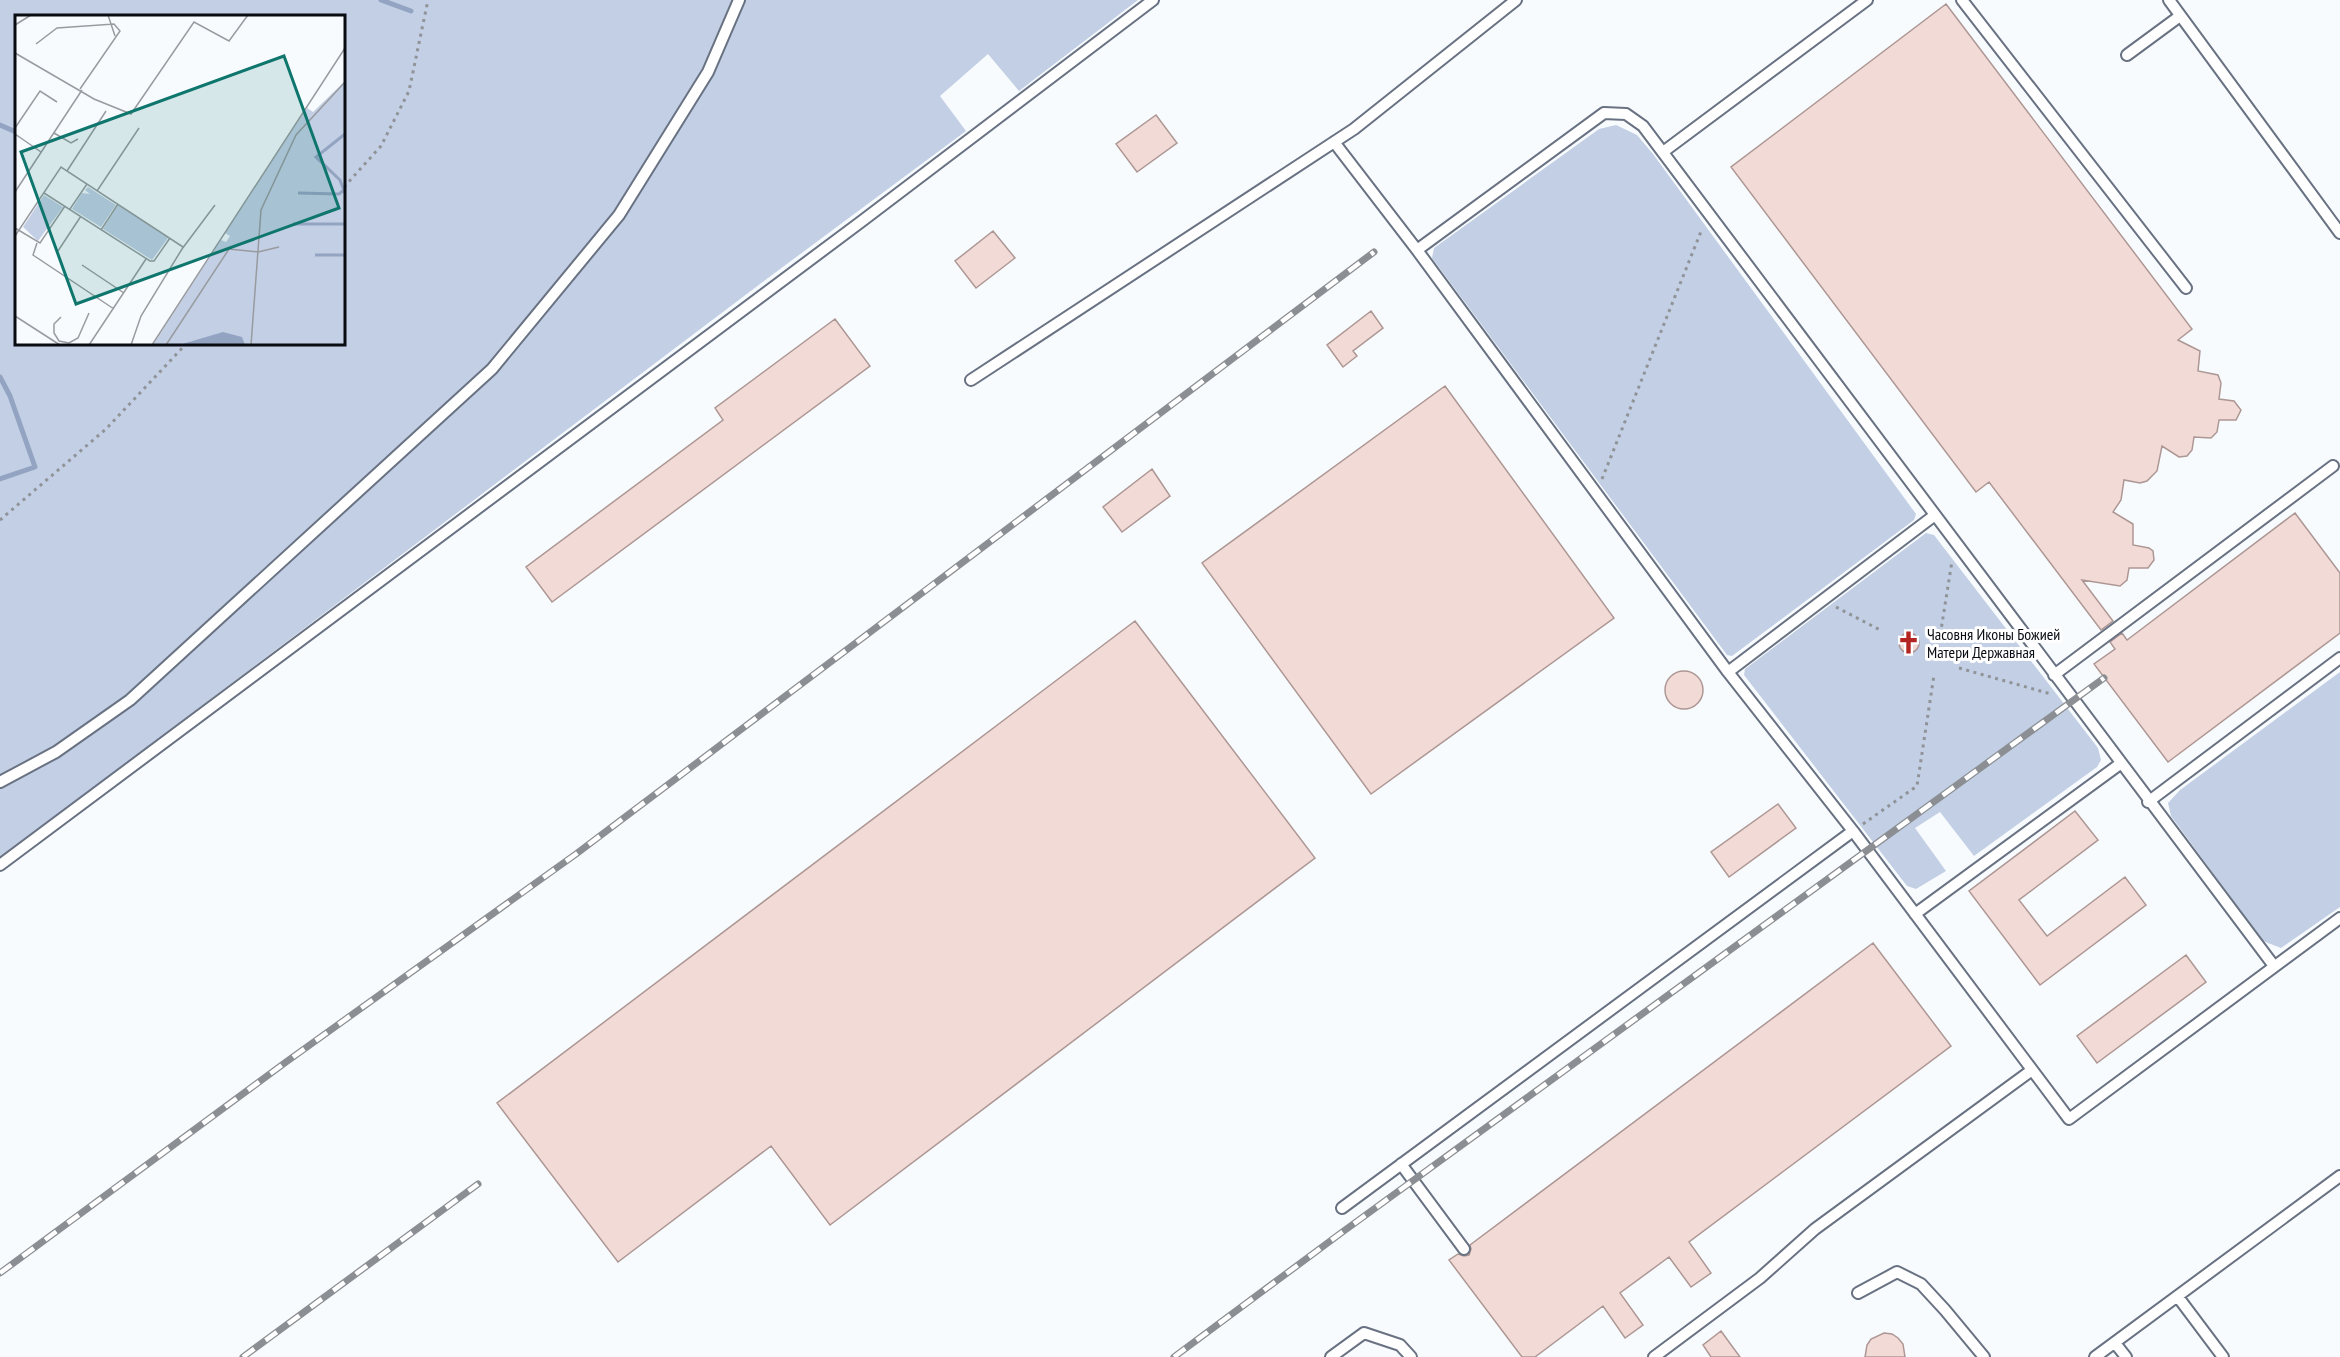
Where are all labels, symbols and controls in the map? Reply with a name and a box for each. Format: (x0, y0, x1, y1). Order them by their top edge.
inset map (15, 15, 345, 345)
place label: Часовня Иконы Божией Матери Державная (1927, 624, 2060, 662)
church icon: Часовня Иконы Божией Матери Державная (1896, 630, 1922, 656)

